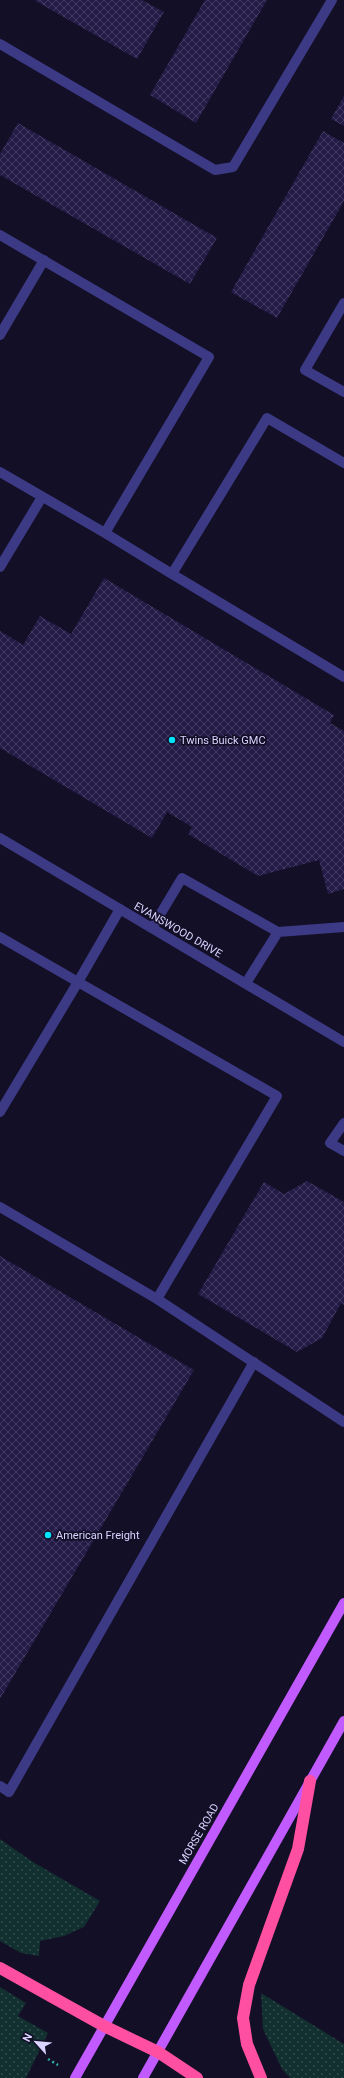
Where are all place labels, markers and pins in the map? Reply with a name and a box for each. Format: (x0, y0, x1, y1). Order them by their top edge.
place label: Twins Buick GMC (180, 734, 266, 747)
marker: Twins Buick GMC (167, 735, 177, 745)
place label: American Freight (56, 1529, 140, 1542)
marker: American Freight (43, 1530, 53, 1540)

